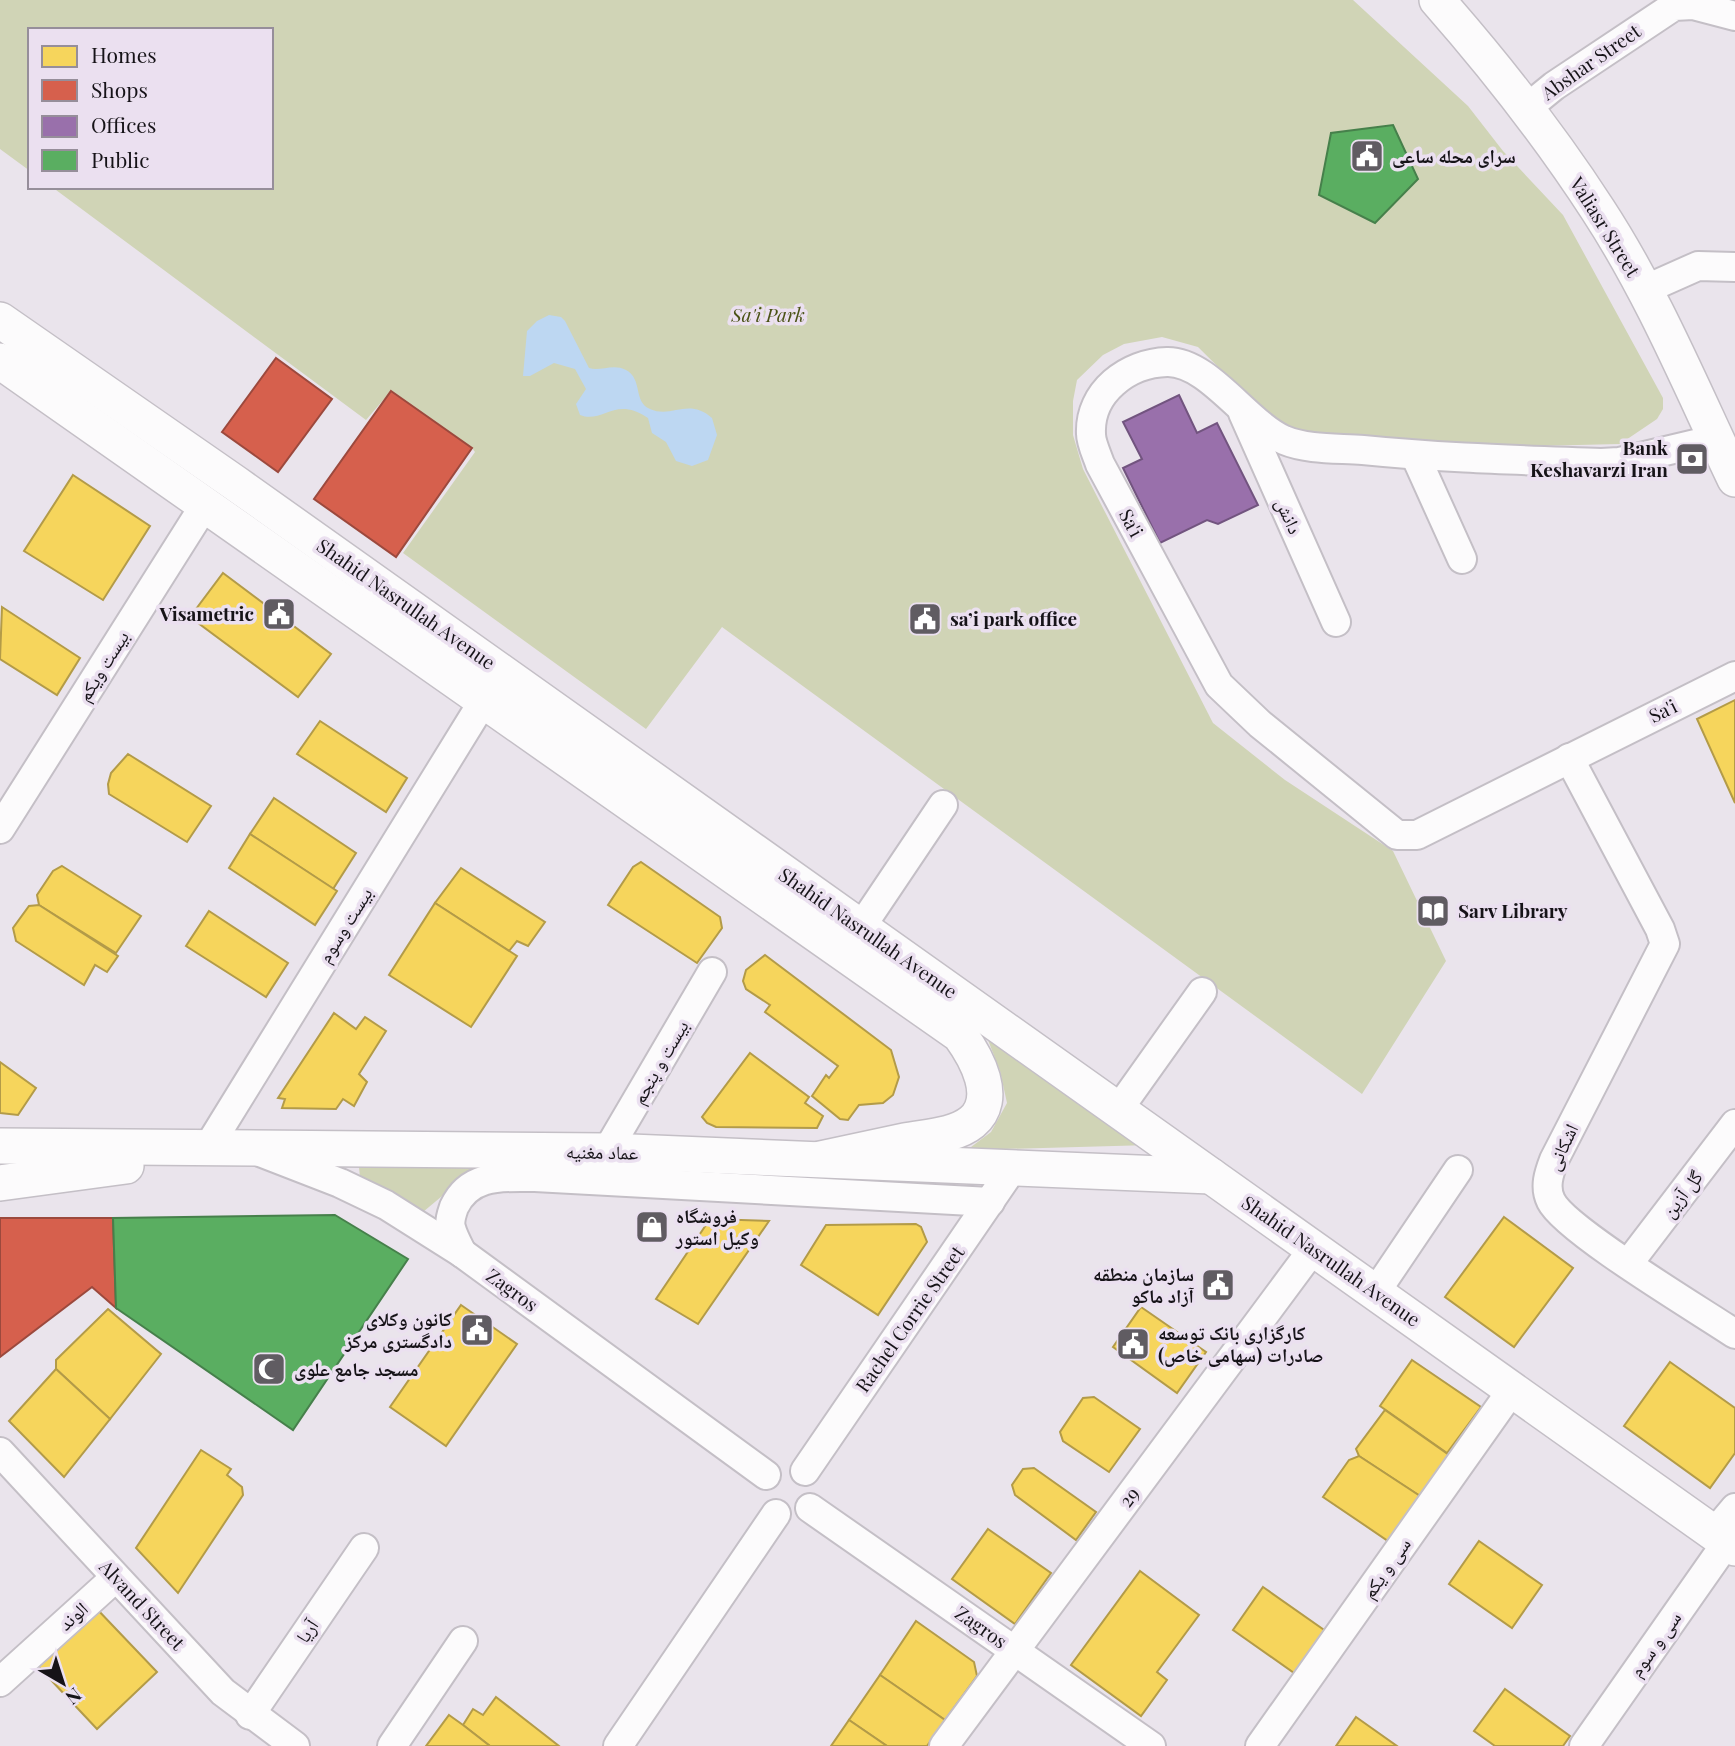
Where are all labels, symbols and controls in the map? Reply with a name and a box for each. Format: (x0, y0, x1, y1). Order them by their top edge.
street label: Abshar Street (1535, 17, 1645, 106)
legend (28, 28, 273, 189)
text: Homes (91, 40, 157, 68)
text: Shops (91, 75, 148, 103)
text: Offices (91, 110, 156, 138)
public building icon: سرای محله ساعی (1348, 137, 1386, 175)
place label: سرای محله ساعی (1392, 142, 1516, 168)
text: Public (91, 145, 149, 173)
street label: Valiasr Street (1564, 171, 1647, 282)
park label: Sa'i Park (730, 301, 805, 327)
place label: Bank Keshavarzi Iran (1530, 434, 1669, 482)
bank icon: Bank Keshavarzi Iran (1673, 440, 1711, 478)
street label: دانش (1271, 493, 1309, 538)
street label: Sa'i (1114, 504, 1150, 542)
street label: Shahid Nasrullah Avenue (312, 532, 501, 675)
public building icon: Visametric (260, 595, 298, 633)
place label: Visametric (159, 600, 254, 626)
public building icon: sa’i park office (906, 600, 944, 638)
place label: sa’i park office (950, 605, 1077, 631)
street label: بیست ویکم (70, 625, 135, 706)
street label: Sa'i (1644, 692, 1681, 728)
street label: Shahid Nasrullah Avenue (774, 861, 963, 1004)
street label: بیست وسوم (311, 882, 379, 968)
library icon: Sarv Library (1414, 892, 1452, 930)
place label: Sarv Library (1458, 897, 1568, 923)
street label: بیست و پنجم (625, 1015, 695, 1109)
street label: اشکانی (1539, 1119, 1583, 1174)
street label: عماد مغنیه (566, 1137, 639, 1165)
street label: گل آزین (1655, 1164, 1708, 1223)
street label: Shahid Nasrullah Avenue (1237, 1189, 1426, 1332)
place label: فروشگاه وکیل استور (675, 1202, 759, 1250)
shop icon: فروشگاه وکیل استور (633, 1208, 671, 1246)
street label: Rachel Corrie Street (849, 1240, 970, 1397)
place label: سازمان منطقه آزاد ماکو (1093, 1260, 1195, 1308)
street label: Zagros (482, 1262, 544, 1317)
public building icon: سازمان منطقه آزاد ماکو (1199, 1266, 1237, 1304)
place label: کانون وکلای دادگستری مرکز (344, 1305, 453, 1353)
public building icon: کانون وکلای دادگستری مرکز (458, 1311, 496, 1349)
place label: کارگزاری بانک توسعه صادرات (سهامی خاص) (1158, 1319, 1323, 1367)
public building icon: کارگزاری بانک توسعه صادرات (سهامی خاص) (1114, 1325, 1152, 1363)
mosque icon: مسجد جامع علوی (250, 1350, 288, 1388)
place label: مسجد جامع علوی (294, 1355, 418, 1382)
street label: 29 (1112, 1481, 1144, 1512)
street label: سی و یکم (1355, 1532, 1416, 1604)
street label: Alvand Street (94, 1553, 191, 1655)
street label: الوند (52, 1595, 93, 1636)
street label: Zagros (950, 1599, 1013, 1653)
street label: سی و سوم (1622, 1605, 1688, 1683)
street label: آریا (289, 1613, 324, 1647)
north arrow (28, 1648, 98, 1718)
text: N (61, 1683, 88, 1712)

